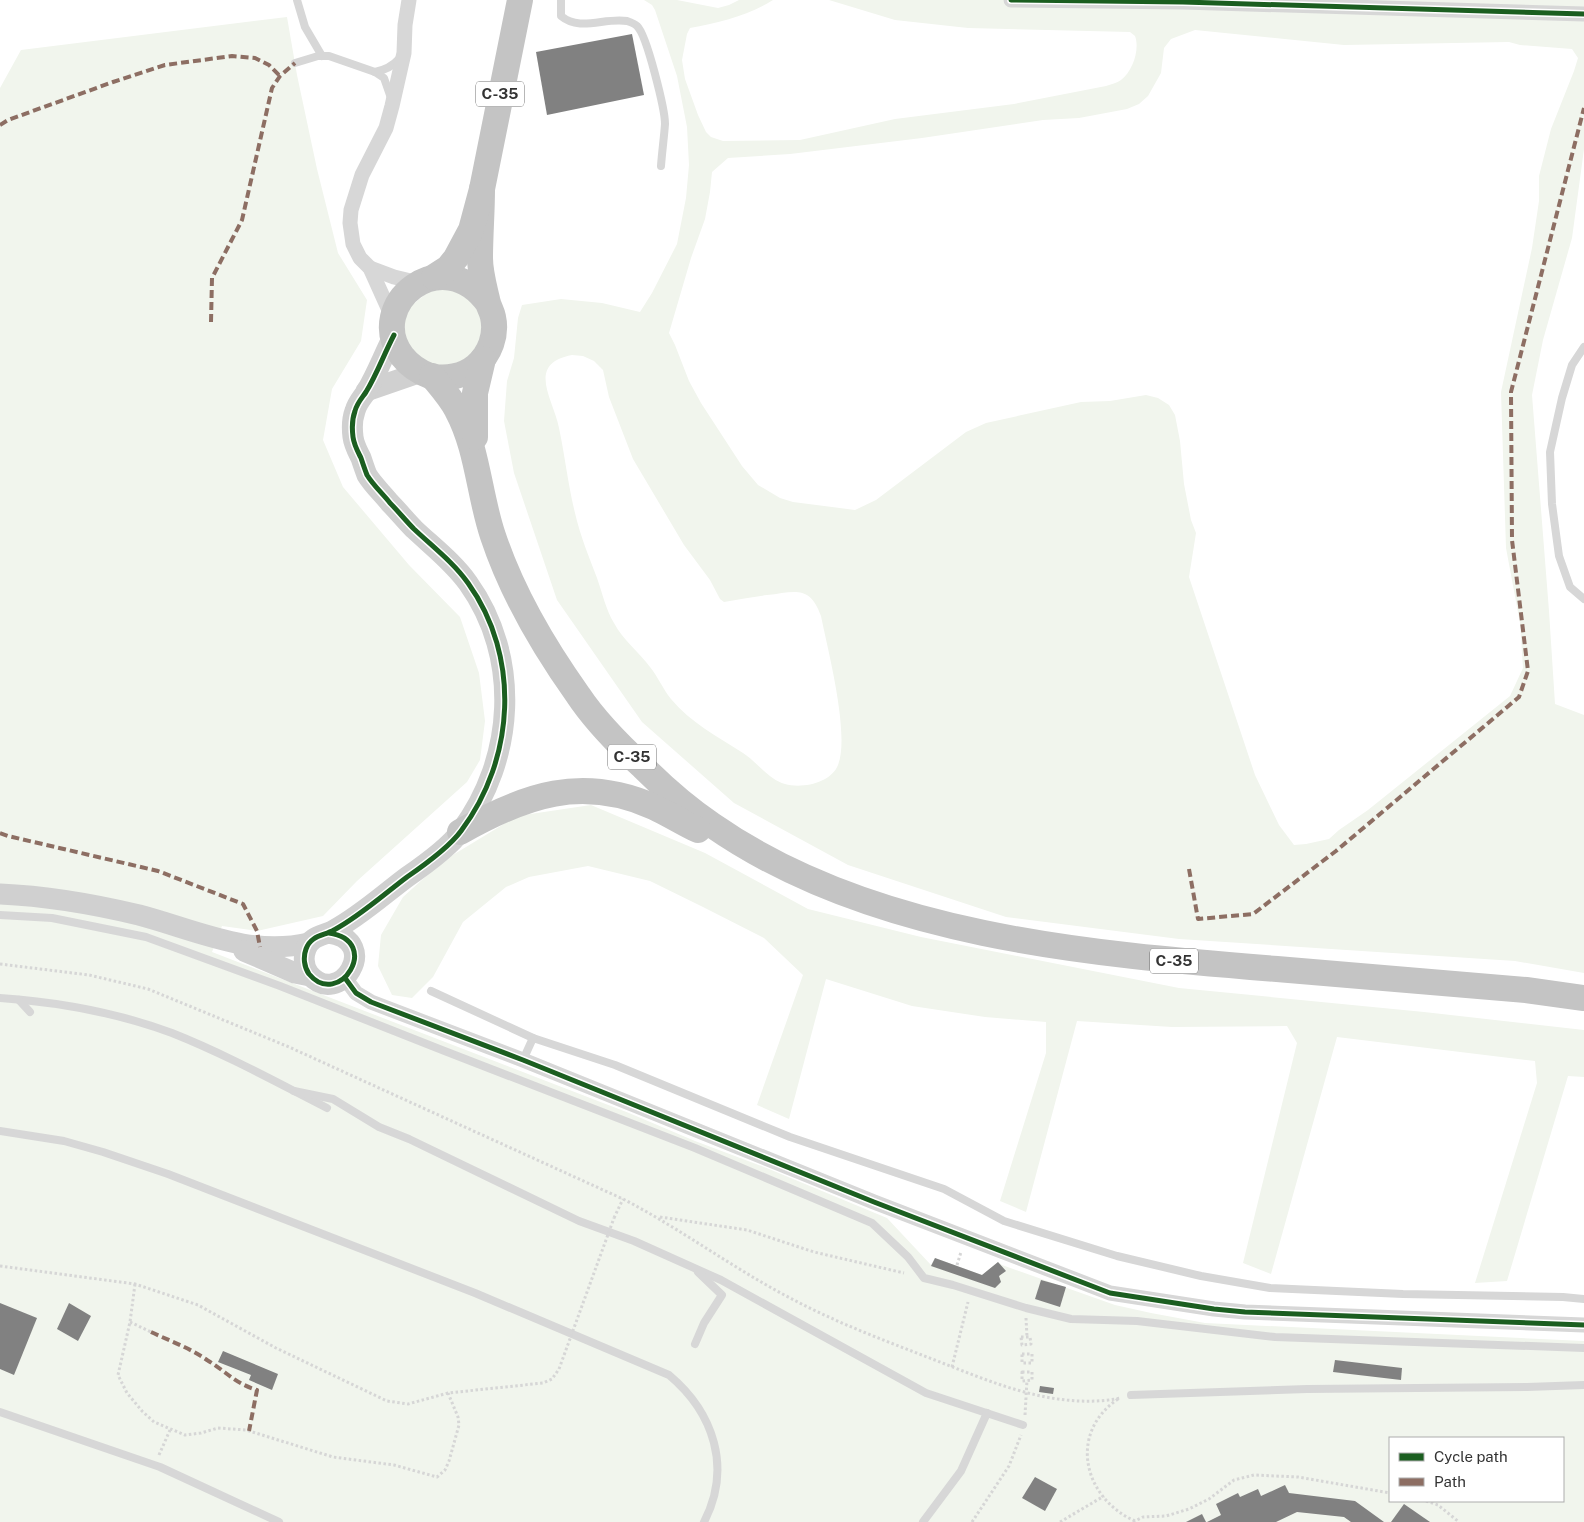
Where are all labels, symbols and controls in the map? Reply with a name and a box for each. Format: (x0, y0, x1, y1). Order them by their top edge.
road number: C-35 (476, 82, 524, 106)
road number: C-35 (608, 744, 656, 770)
road number: C-35 (1150, 948, 1198, 974)
legend (1389, 1437, 1564, 1502)
text: Cycle path (1434, 1448, 1508, 1465)
text: Path (1434, 1473, 1466, 1490)

